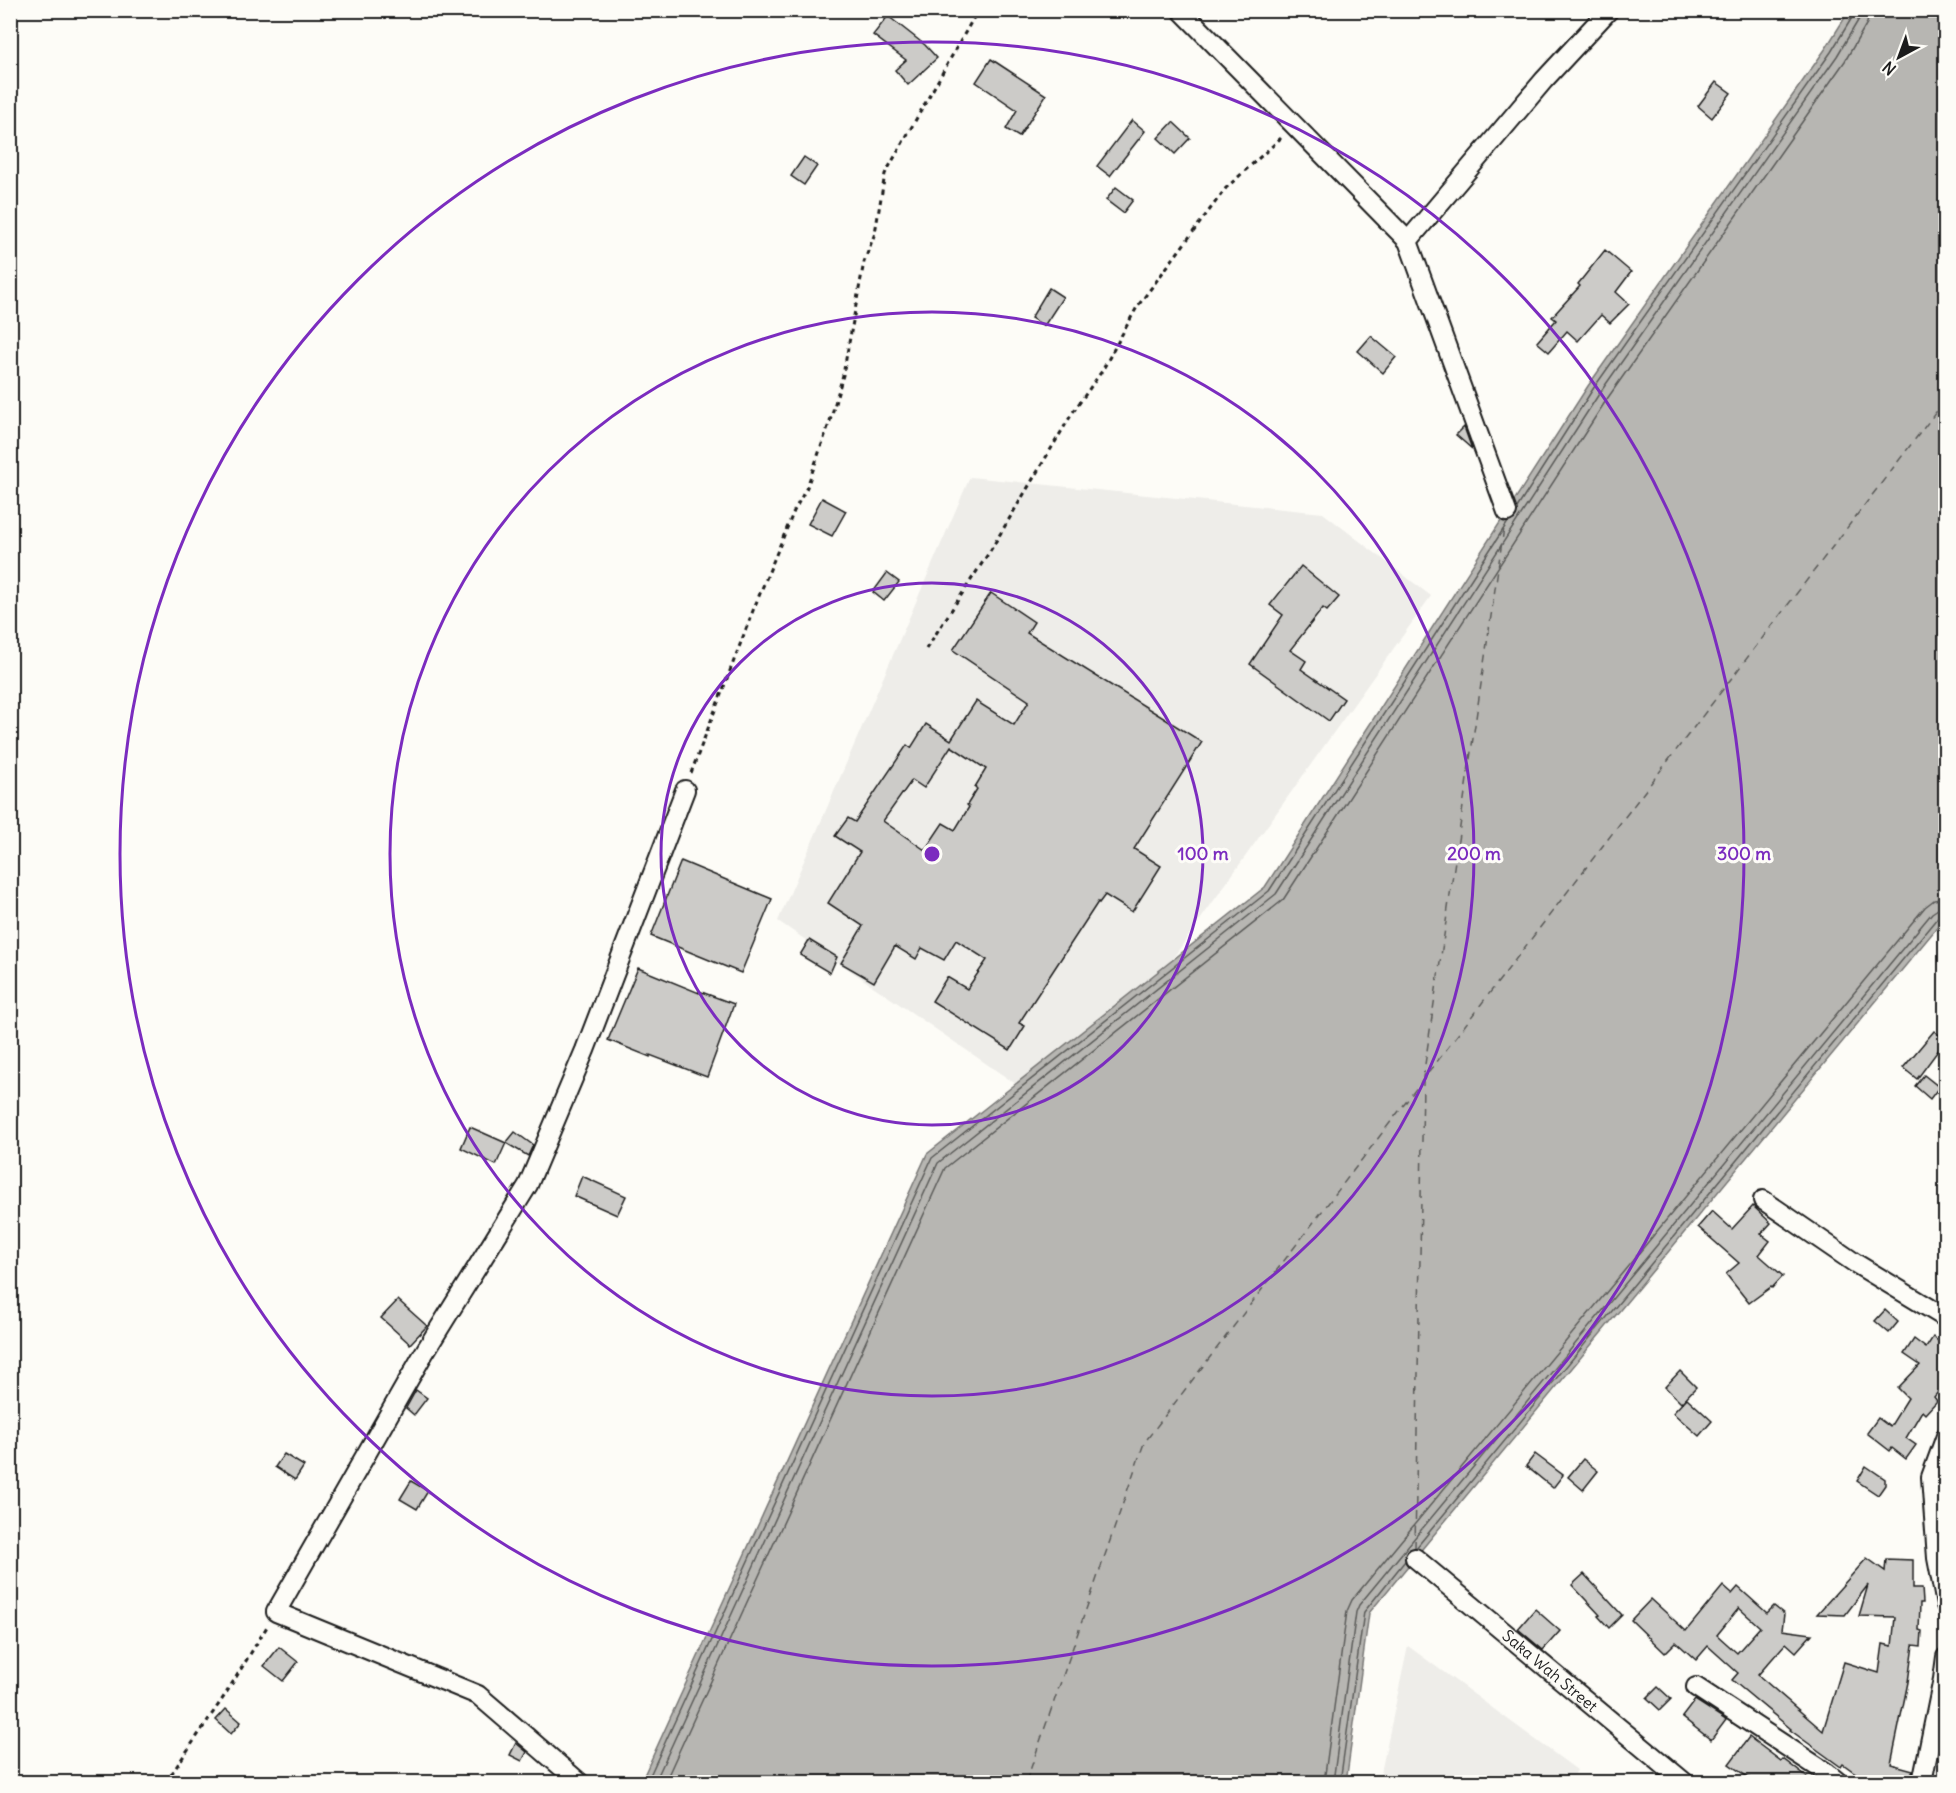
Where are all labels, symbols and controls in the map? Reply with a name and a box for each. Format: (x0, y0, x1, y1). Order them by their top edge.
north arrow (1869, 27, 1929, 87)
text: N (1878, 57, 1900, 79)
text: 100 m (1178, 842, 1229, 865)
text: 200 m (1447, 842, 1501, 865)
text: 300 m (1717, 842, 1771, 865)
centre of rings (922, 844, 942, 864)
street label: Saka Wah Street (1498, 1625, 1602, 1716)

